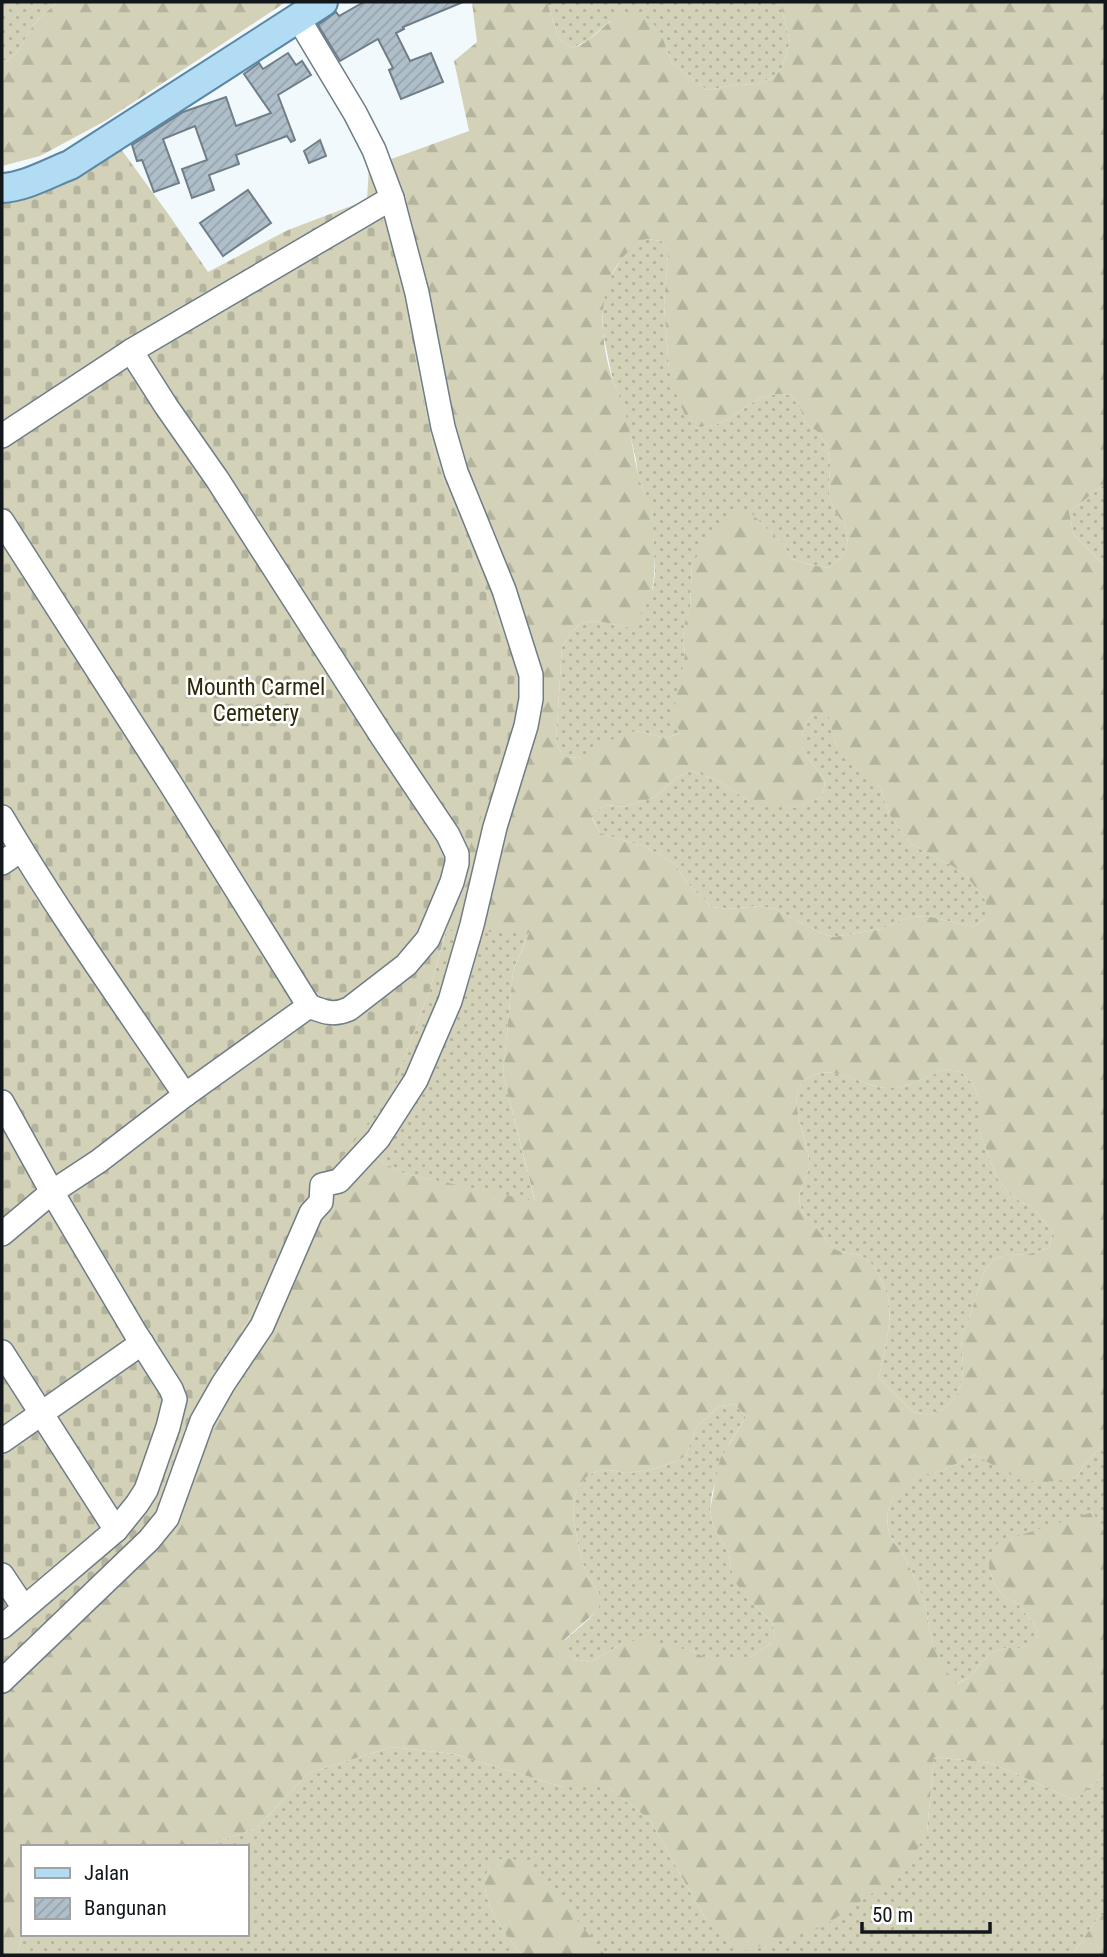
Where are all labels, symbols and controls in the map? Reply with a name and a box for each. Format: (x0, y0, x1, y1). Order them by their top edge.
park label: Mounth Carmel Cemetery (187, 674, 325, 727)
legend (21, 1845, 248, 1936)
text: Jalan (84, 1861, 129, 1885)
scale bar (862, 1890, 990, 1934)
text: Bangunan (84, 1896, 167, 1920)
text: 50 m (872, 1903, 913, 1927)

